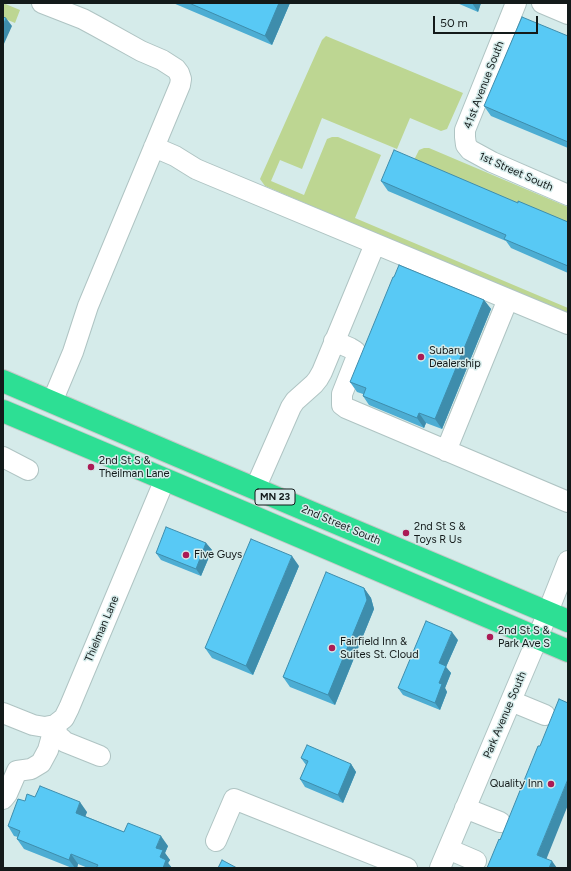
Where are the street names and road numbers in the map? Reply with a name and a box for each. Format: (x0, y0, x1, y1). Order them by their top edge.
street label: 41st Avenue South (461, 39, 507, 131)
street label: 1st Street South (477, 150, 555, 194)
road number: MN 23 (255, 489, 295, 505)
street label: 2nd Street South (300, 502, 382, 548)
street label: Thielman Lane (82, 594, 122, 664)
street label: Park Avenue South (481, 670, 529, 760)

